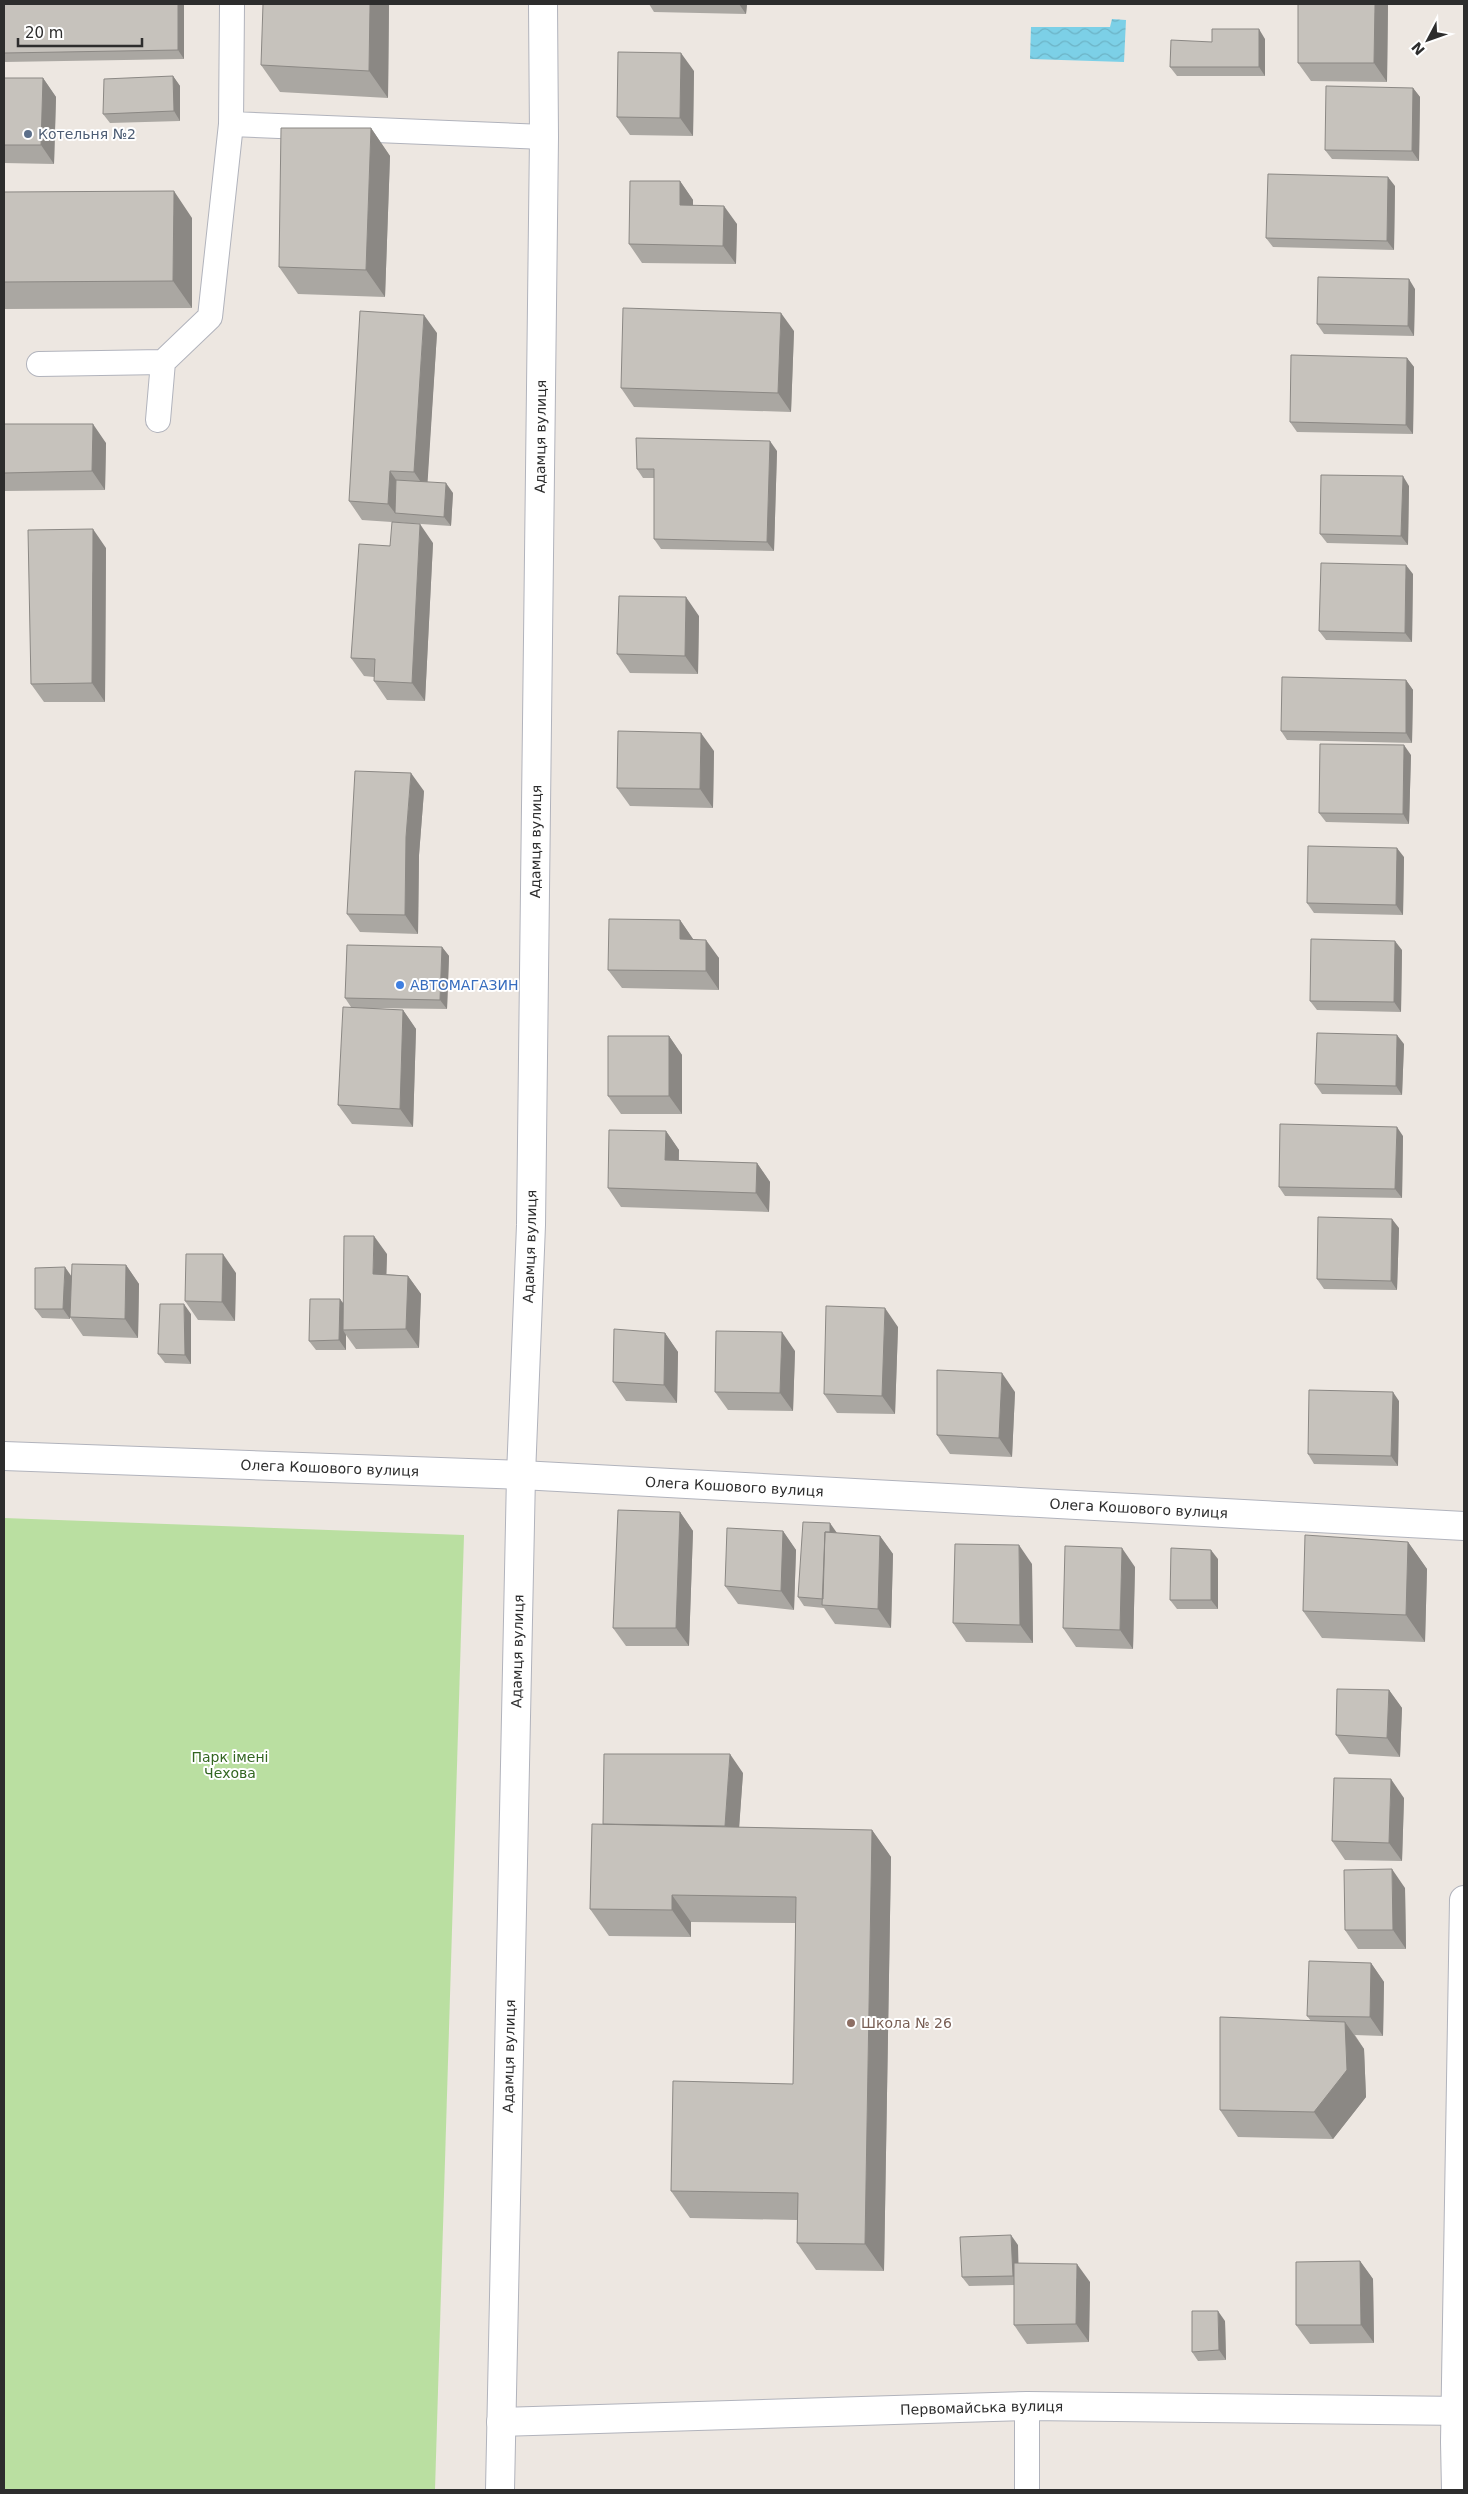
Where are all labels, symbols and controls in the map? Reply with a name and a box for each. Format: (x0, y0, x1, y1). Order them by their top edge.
scale bar (18, 15, 141, 47)
north arrow (1403, 15, 1453, 65)
text: 20 m (25, 24, 63, 42)
text: N (1408, 39, 1428, 58)
place label: Котельня №2 (38, 126, 136, 142)
marker: Котельня №2 (22, 128, 34, 140)
street label: Адамця вулиця (532, 380, 549, 493)
street label: Адамця вулиця (527, 785, 544, 898)
place label: АВТОМАГАЗИН (410, 977, 519, 993)
marker: АВТОМАГАЗИН (394, 979, 406, 991)
street label: Адамця вулиця (520, 1190, 539, 1303)
street label: Олега Кошового вулиця (240, 1457, 419, 1479)
street label: Олега Кошового вулиця (645, 1474, 824, 1499)
street label: Олега Кошового вулиця (1049, 1496, 1228, 1521)
street label: Адамця вулиця (508, 1594, 527, 1708)
park label: Парк імені Чехова (191, 1749, 269, 1781)
street label: Адамця вулиця (500, 1999, 518, 2113)
place label: Школа № 26 (861, 2015, 952, 2031)
marker: Школа № 26 (845, 2017, 857, 2029)
street label: Первомайська вулиця (900, 2398, 1063, 2418)

